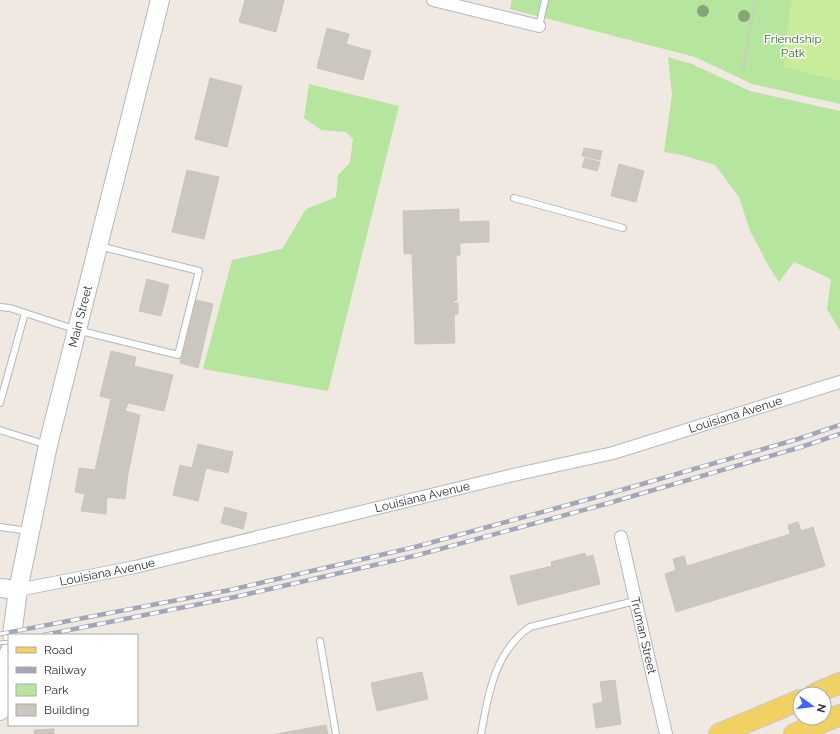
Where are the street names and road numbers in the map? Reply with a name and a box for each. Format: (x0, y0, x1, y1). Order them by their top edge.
street label: Main Street (66, 284, 95, 349)
street label: Louisiana Avenue (687, 394, 784, 436)
street label: Louisiana Avenue (374, 479, 471, 515)
street label: Louisiana Avenue (58, 555, 156, 589)
street label: Truman Street (628, 596, 659, 675)

